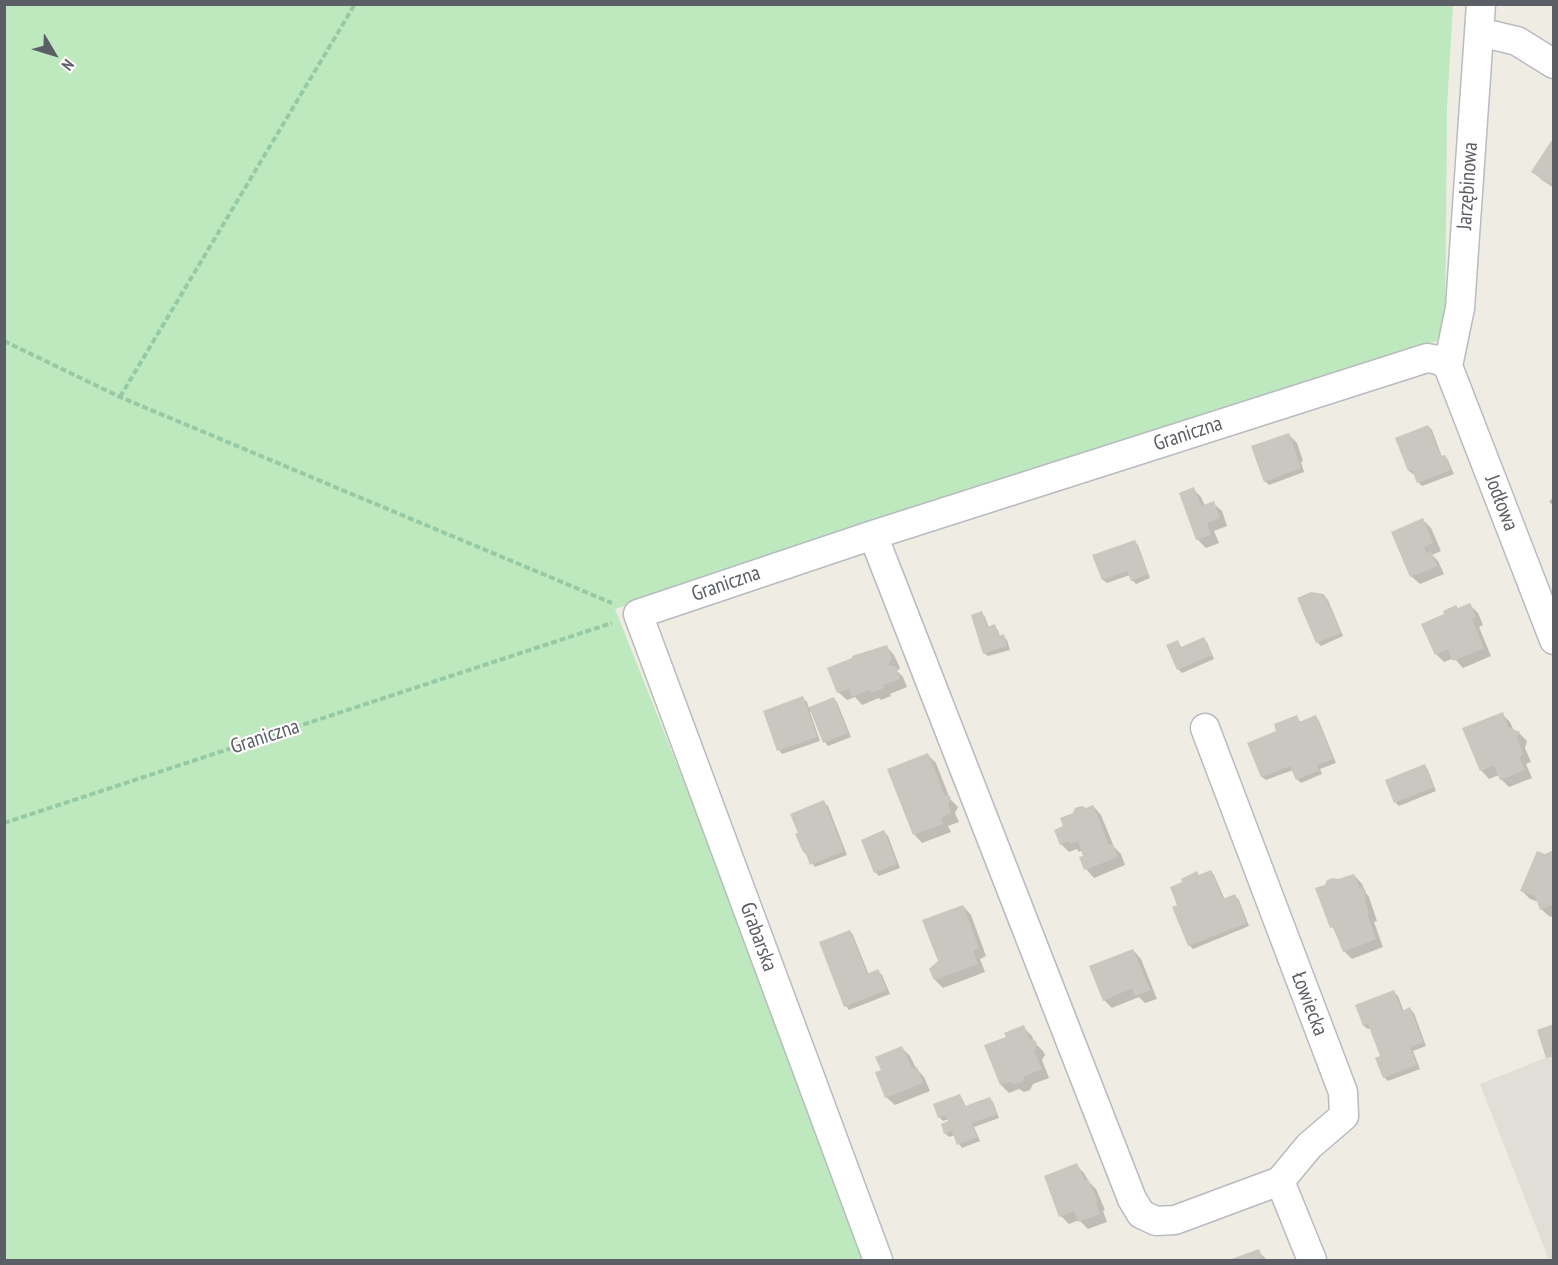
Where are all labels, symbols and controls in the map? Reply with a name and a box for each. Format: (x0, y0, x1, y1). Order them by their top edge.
north arrow (24, 24, 84, 84)
text: N (58, 56, 79, 75)
street label: Jarzębinowa (1452, 141, 1484, 231)
street label: Graniczna (1151, 411, 1225, 457)
street label: Jodłowa (1479, 471, 1523, 535)
street label: Graniczna (688, 561, 764, 607)
street label: Graniczna (228, 714, 302, 760)
street label: Grabarska (734, 899, 782, 975)
street label: Łowiecka (1285, 969, 1333, 1039)

